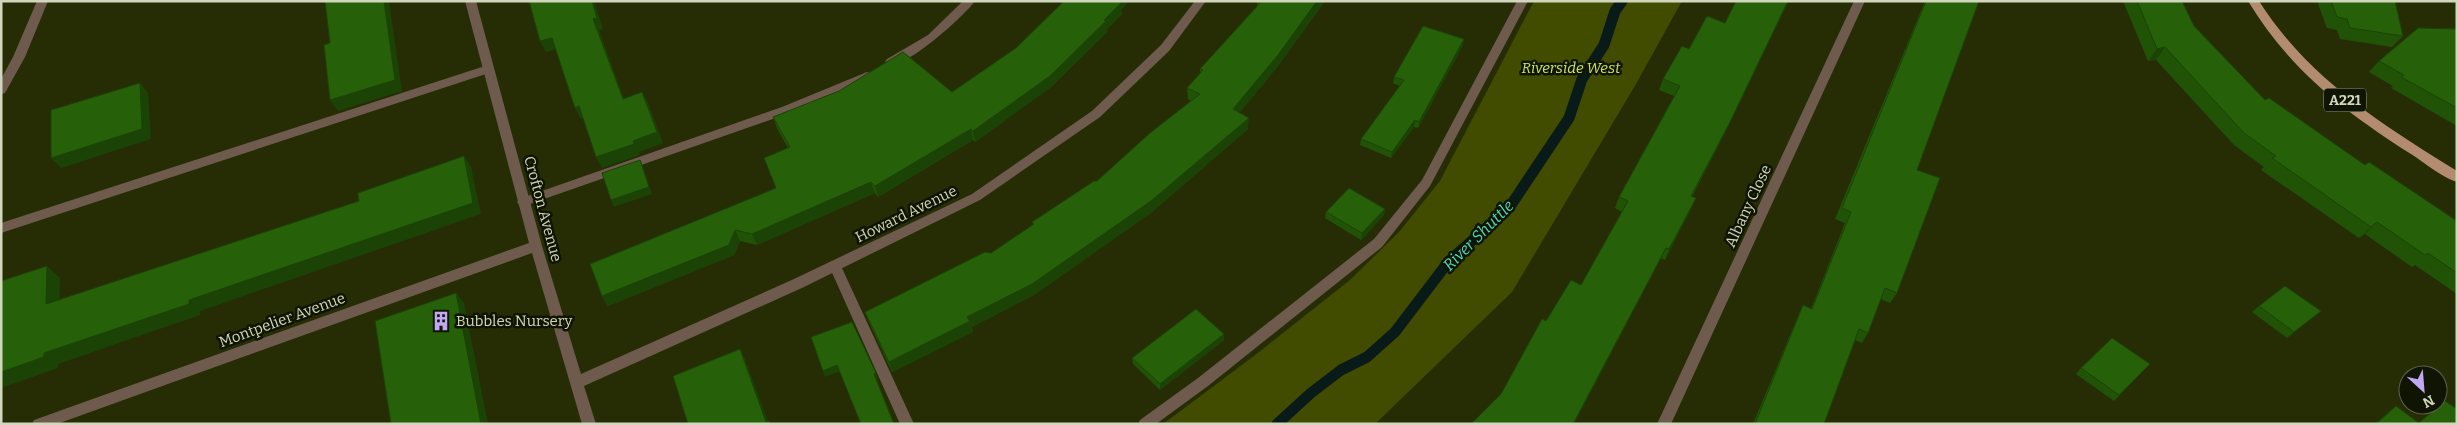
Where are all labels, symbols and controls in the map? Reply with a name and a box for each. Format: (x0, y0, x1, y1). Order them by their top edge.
park label: Riverside West (1522, 59, 1621, 77)
road number: A221 (2324, 88, 2366, 112)
street label: Crofton Avenue (520, 154, 566, 264)
street label: Albany Close (1721, 162, 1775, 250)
street label: Howard Avenue (852, 182, 960, 246)
water label: River Shuttle (1439, 196, 1518, 275)
street label: Montpelier Avenue (216, 289, 348, 351)
building icon: Bubbles Nursery (430, 310, 452, 332)
place label: Bubbles Nursery (456, 312, 573, 330)
north arrow (2398, 365, 2448, 415)
text: N (2420, 391, 2437, 411)

